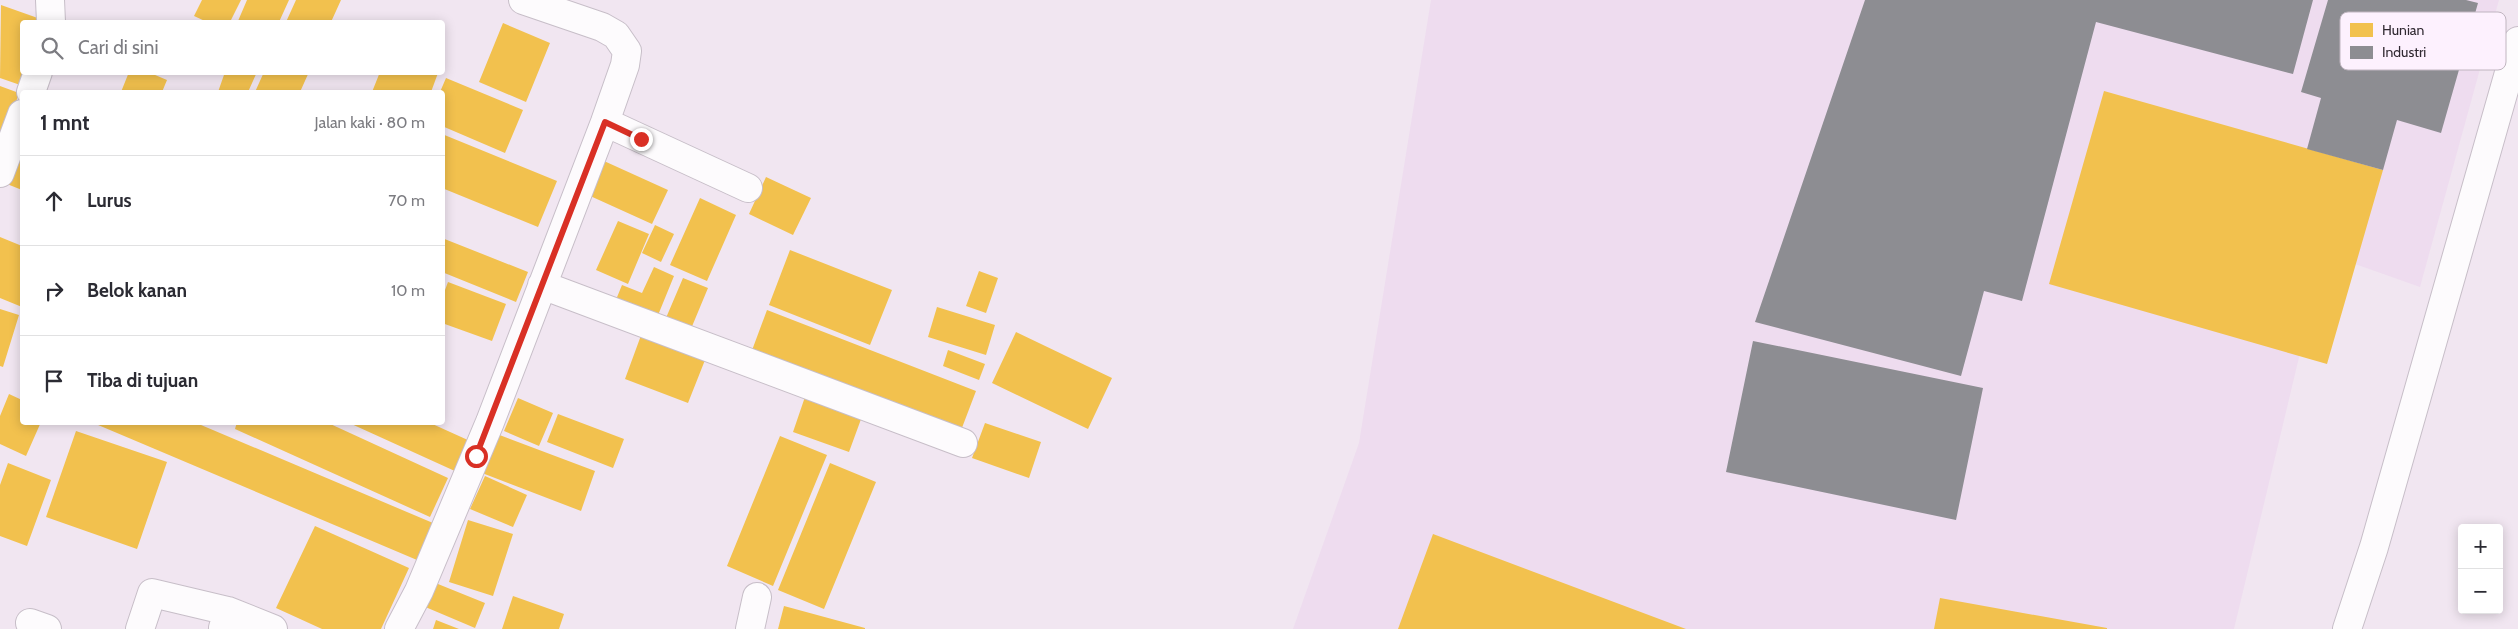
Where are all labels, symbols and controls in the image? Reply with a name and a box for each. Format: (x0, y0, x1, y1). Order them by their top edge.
legend (2340, 12, 2506, 70)
search box (20, 20, 445, 75)
text: Hunian (2382, 21, 2425, 39)
icon: search (38, 34, 66, 62)
text: Cari di sini (78, 36, 159, 59)
text: Industri (2382, 43, 2426, 61)
text: 1 mnt (40, 110, 89, 135)
text: Jalan kaki · 80 m (315, 113, 425, 132)
route end (630, 128, 653, 151)
icon: ahead (40, 187, 68, 215)
text: Lurus (87, 189, 132, 212)
text: 70 m (388, 191, 425, 210)
icon: right (40, 277, 68, 305)
text: Belok kanan (87, 279, 187, 302)
text: 10 m (391, 281, 425, 300)
icon: arrive (40, 367, 68, 395)
text: Tiba di tujuan (87, 369, 198, 392)
route start (465, 445, 488, 468)
map controls (2458, 524, 2503, 614)
button: + (2458, 524, 2503, 569)
button: − (2458, 569, 2503, 614)

